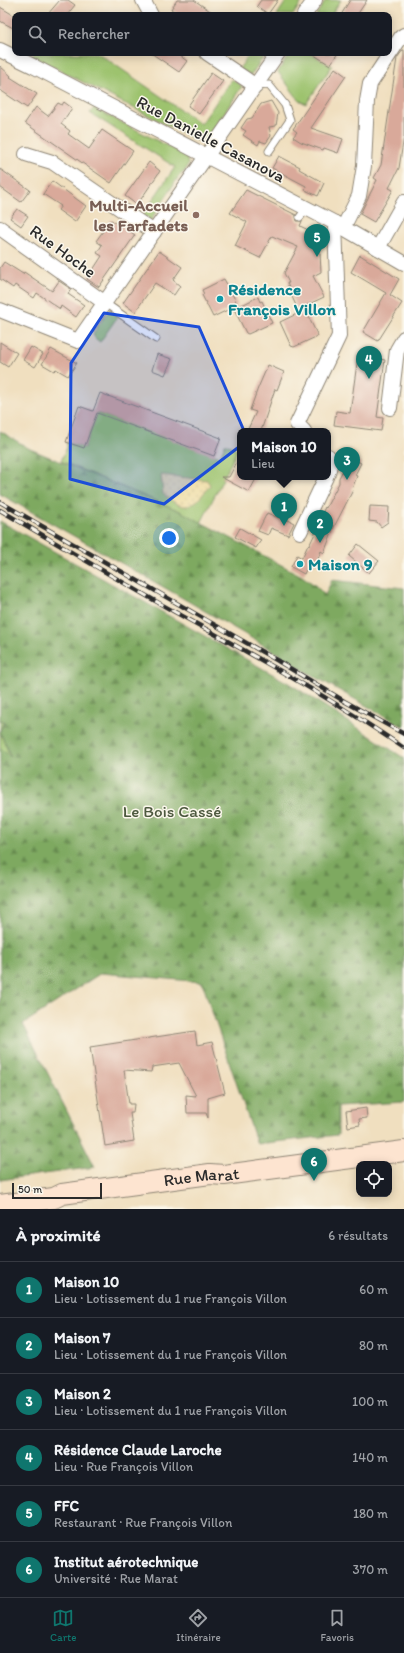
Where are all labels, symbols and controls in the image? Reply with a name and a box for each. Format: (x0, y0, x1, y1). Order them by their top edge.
search box (12, 12, 392, 56)
icon: search (26, 23, 48, 45)
text: Rechercher (58, 25, 130, 43)
street label: Rue Danielle Casanova (133, 91, 289, 187)
place label: Multi-Accueil les Farfadets (89, 195, 188, 235)
marker: Multi-Accueil les Farfadets (191, 210, 201, 220)
street label: Rue Hoche (26, 220, 100, 282)
pin: 5 (304, 224, 330, 257)
place label: Résidence François Villon (228, 279, 336, 320)
marker: Résidence François Villon (215, 294, 225, 304)
pin: 4 (356, 346, 382, 379)
popup (237, 428, 331, 480)
text: Maison 10 (251, 438, 317, 456)
pin: 3 (334, 447, 360, 480)
text: Lieu (251, 456, 275, 471)
pin: 1 (271, 493, 297, 526)
pin: 2 (307, 510, 333, 543)
your location (159, 528, 179, 548)
place label: Maison 9 (308, 554, 373, 574)
marker: Maison 9 (295, 559, 305, 569)
park label: Le Bois Cassé (123, 801, 221, 821)
pin: 6 (301, 1148, 327, 1181)
map controls (356, 1161, 392, 1197)
button: locate (356, 1161, 392, 1197)
street label: Rue Marat (162, 1163, 241, 1190)
scale bar (12, 1181, 102, 1200)
text: 50 m (18, 1183, 42, 1196)
text: À proximité (16, 1225, 101, 1245)
text: 6 résultats (328, 1228, 388, 1243)
text: Maison 10 (54, 1273, 119, 1291)
text: 1 (26, 1282, 32, 1297)
text: 60 m (359, 1282, 388, 1297)
text: Lieu · Lotissement du 1 rue François Villon (54, 1291, 287, 1306)
text: Maison 7 (54, 1329, 111, 1347)
text: 2 (26, 1338, 32, 1353)
text: 80 m (359, 1338, 388, 1353)
text: Lieu · Lotissement du 1 rue François Villon (54, 1347, 287, 1362)
text: Maison 2 (54, 1385, 111, 1403)
text: 3 (25, 1394, 33, 1409)
text: 100 m (352, 1394, 388, 1409)
text: Lieu · Lotissement du 1 rue François Villon (54, 1403, 287, 1418)
text: Résidence Claude Laroche (54, 1441, 222, 1459)
text: 4 (25, 1450, 33, 1465)
text: 140 m (352, 1450, 388, 1465)
text: Lieu · Rue François Villon (54, 1459, 193, 1474)
text: FFC (54, 1497, 79, 1515)
text: 5 (26, 1506, 32, 1521)
text: 180 m (353, 1506, 388, 1521)
text: Restaurant · Rue François Villon (54, 1515, 232, 1530)
text: Institut aérotechnique (54, 1553, 198, 1571)
text: 6 (26, 1562, 32, 1577)
text: 370 m (353, 1562, 388, 1577)
text: Université · Rue Marat (54, 1571, 178, 1586)
tab: Carte (50, 1607, 76, 1644)
tab: Itinéraire (176, 1607, 221, 1644)
tab: Favoris (321, 1607, 354, 1644)

